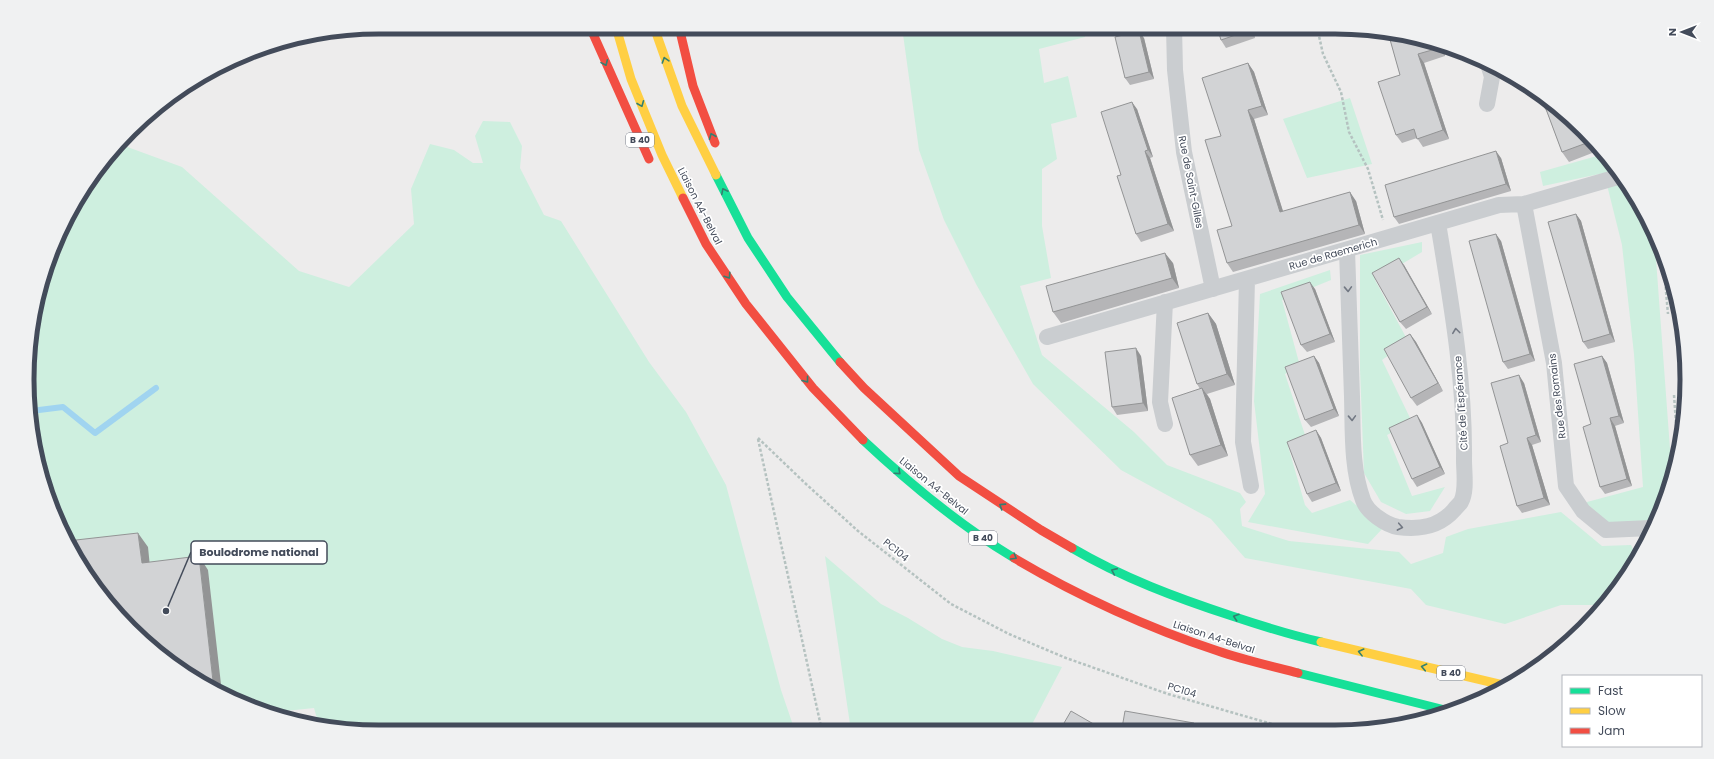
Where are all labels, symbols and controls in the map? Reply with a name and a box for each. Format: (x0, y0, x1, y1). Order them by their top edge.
north arrow (1662, 12, 1702, 52)
text: N (1664, 28, 1680, 36)
one-way arrow (661, 56, 669, 63)
one-way arrow (600, 59, 608, 66)
one-way arrow (637, 100, 645, 107)
one-way arrow (708, 132, 716, 139)
road number: B 40 (626, 133, 654, 147)
street label: Rue de Saint-Gilles (1175, 134, 1207, 230)
street label: Liaison A4-Belval (674, 165, 726, 247)
one-way arrow (722, 187, 729, 195)
street label: Rue de Raemerich (1287, 234, 1379, 274)
one-way arrow (723, 272, 730, 279)
one-way arrow (1344, 286, 1353, 292)
one-way arrow (1452, 328, 1461, 334)
street label: Rue des Romains (1544, 352, 1570, 440)
street label: Cité de l'Espérance (1450, 355, 1472, 451)
one-way arrow (801, 375, 808, 382)
one-way arrow (1348, 415, 1357, 421)
street label: Liaison A4-Belval (896, 453, 972, 519)
one-way arrow (893, 467, 900, 474)
one-way arrow (999, 503, 1006, 510)
one-way arrow (1397, 522, 1403, 530)
road number: B 40 (969, 531, 997, 545)
street label: PC104 (880, 535, 912, 565)
callout: Boulodrome national (191, 541, 327, 564)
text: Boulodrome national (199, 544, 319, 560)
one-way arrow (1010, 553, 1017, 560)
one-way arrow (1111, 568, 1119, 576)
one-way arrow (1232, 613, 1239, 622)
street label: Liaison A4-Belval (1171, 617, 1257, 657)
one-way arrow (1357, 649, 1364, 657)
one-way arrow (1420, 664, 1427, 672)
road number: B 40 (1437, 666, 1465, 680)
legend (1562, 675, 1702, 747)
street label: PC104 (1166, 679, 1198, 701)
text: Fast (1598, 682, 1623, 699)
text: Slow (1598, 702, 1626, 719)
text: Jam (1598, 722, 1625, 739)

